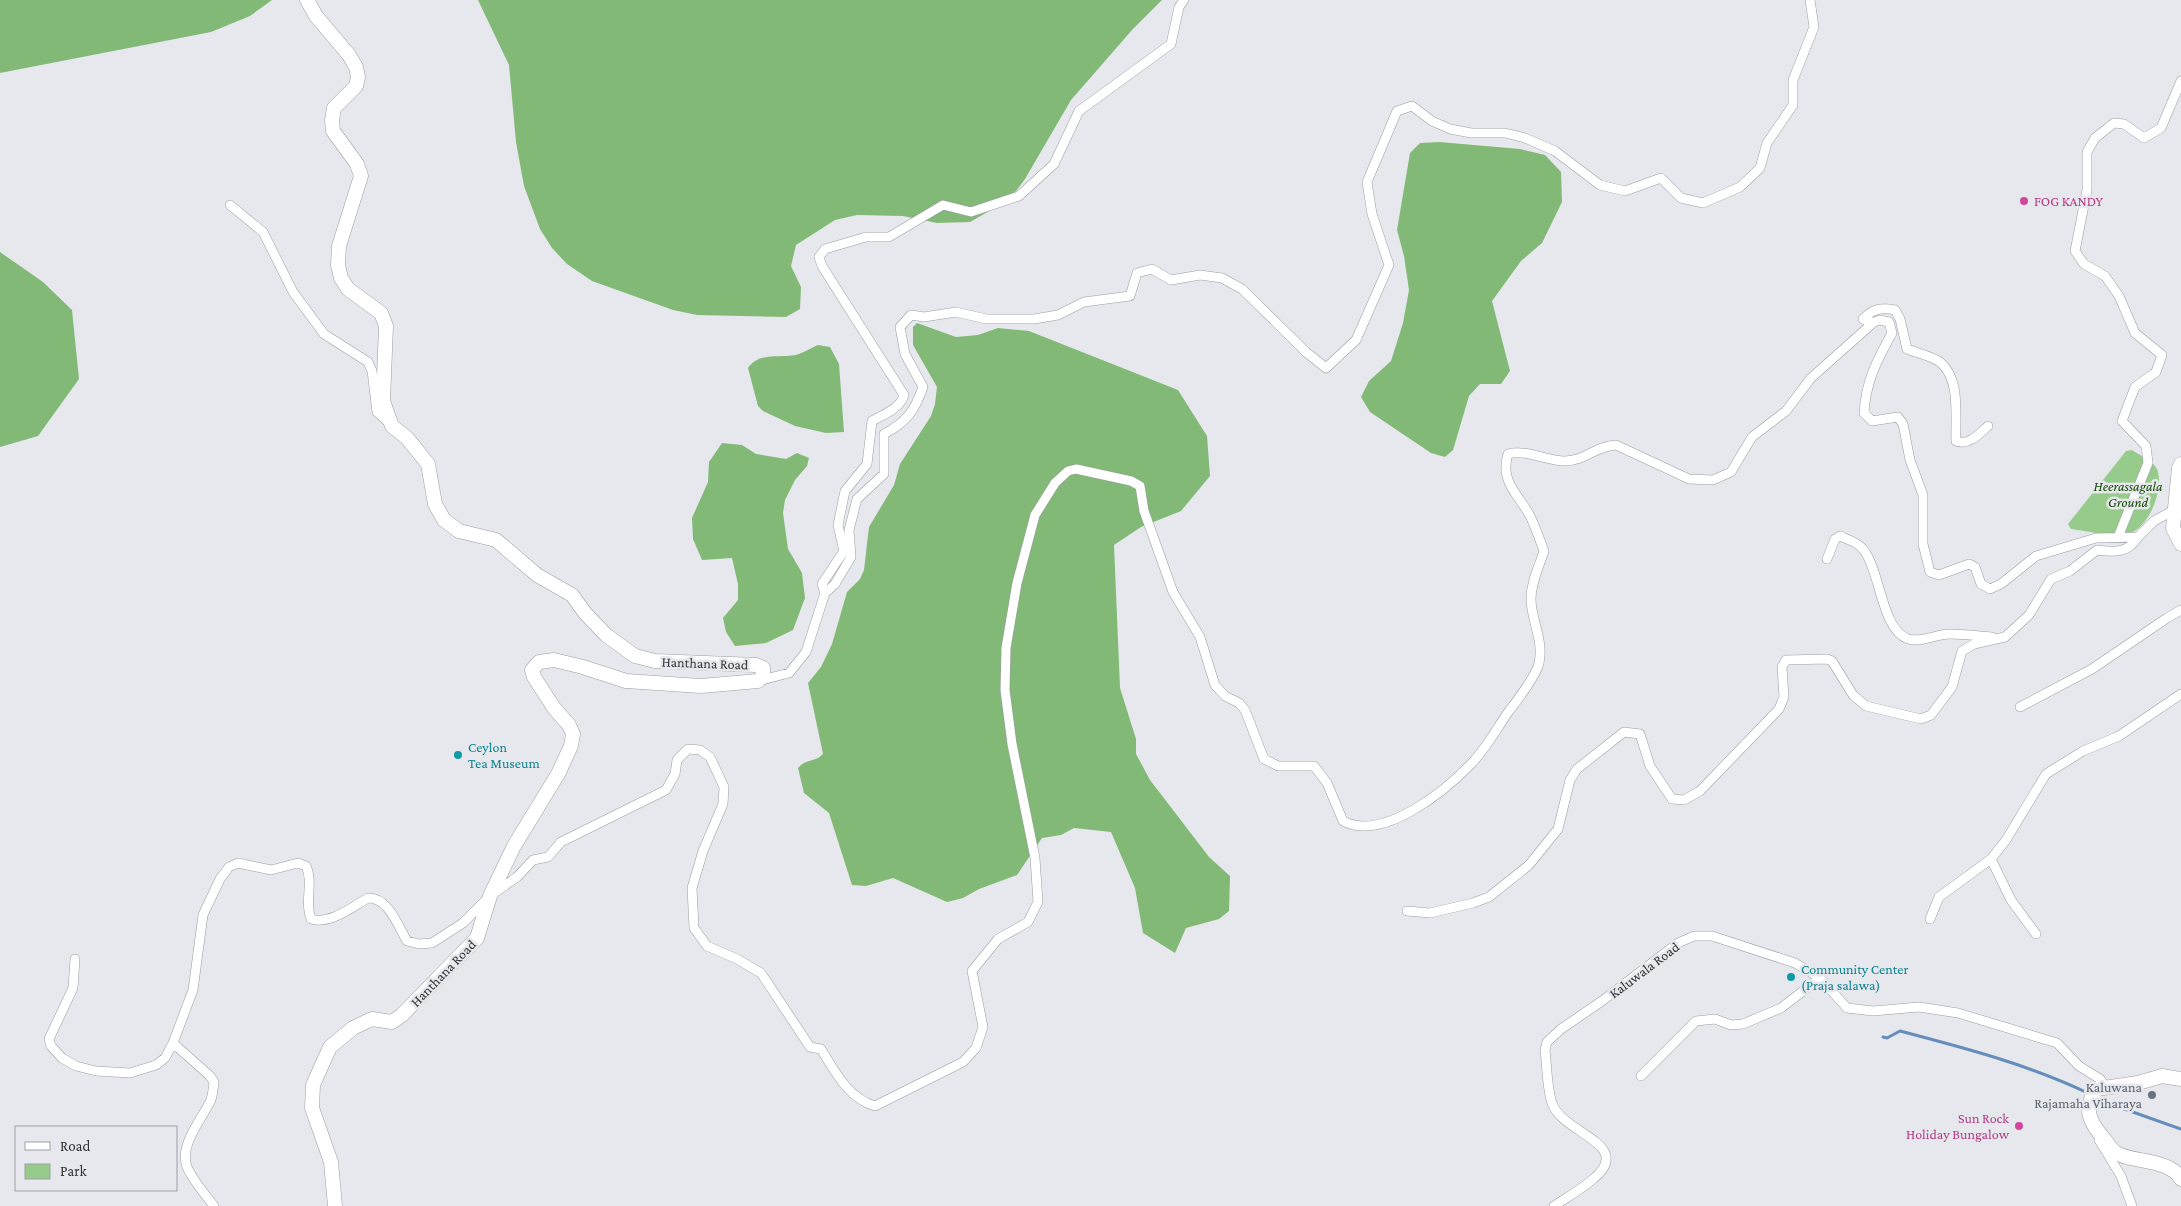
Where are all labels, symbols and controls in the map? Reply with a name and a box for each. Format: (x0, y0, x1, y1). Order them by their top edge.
place label: FOG KANDY (2034, 193, 2104, 209)
marker: FOG KANDY (2018, 195, 2030, 207)
park label: Heerassagala Ground (2094, 478, 2163, 510)
street label: Hanthana Road (661, 653, 749, 673)
place label: Ceylon Tea Museum (468, 739, 540, 771)
marker: Ceylon Tea Museum (452, 749, 464, 761)
street label: Hanthana Road (407, 936, 479, 1010)
street label: Kaluwala Road (1606, 938, 1683, 1001)
place label: Community Center (Praja salawa) (1801, 961, 1908, 994)
marker: Community Center (Praja salawa) (1785, 971, 1797, 983)
place label: Kaluwana Rajamaha Viharaya (2034, 1079, 2143, 1112)
marker: Kaluwana Rajamaha Viharaya (2146, 1089, 2158, 1101)
place label: Sun Rock Holiday Bungalow (1906, 1110, 2010, 1142)
marker: Sun Rock Holiday Bungalow (2013, 1120, 2025, 1132)
legend (15, 1126, 178, 1191)
text: Road (60, 1138, 91, 1154)
text: Park (60, 1163, 87, 1179)

